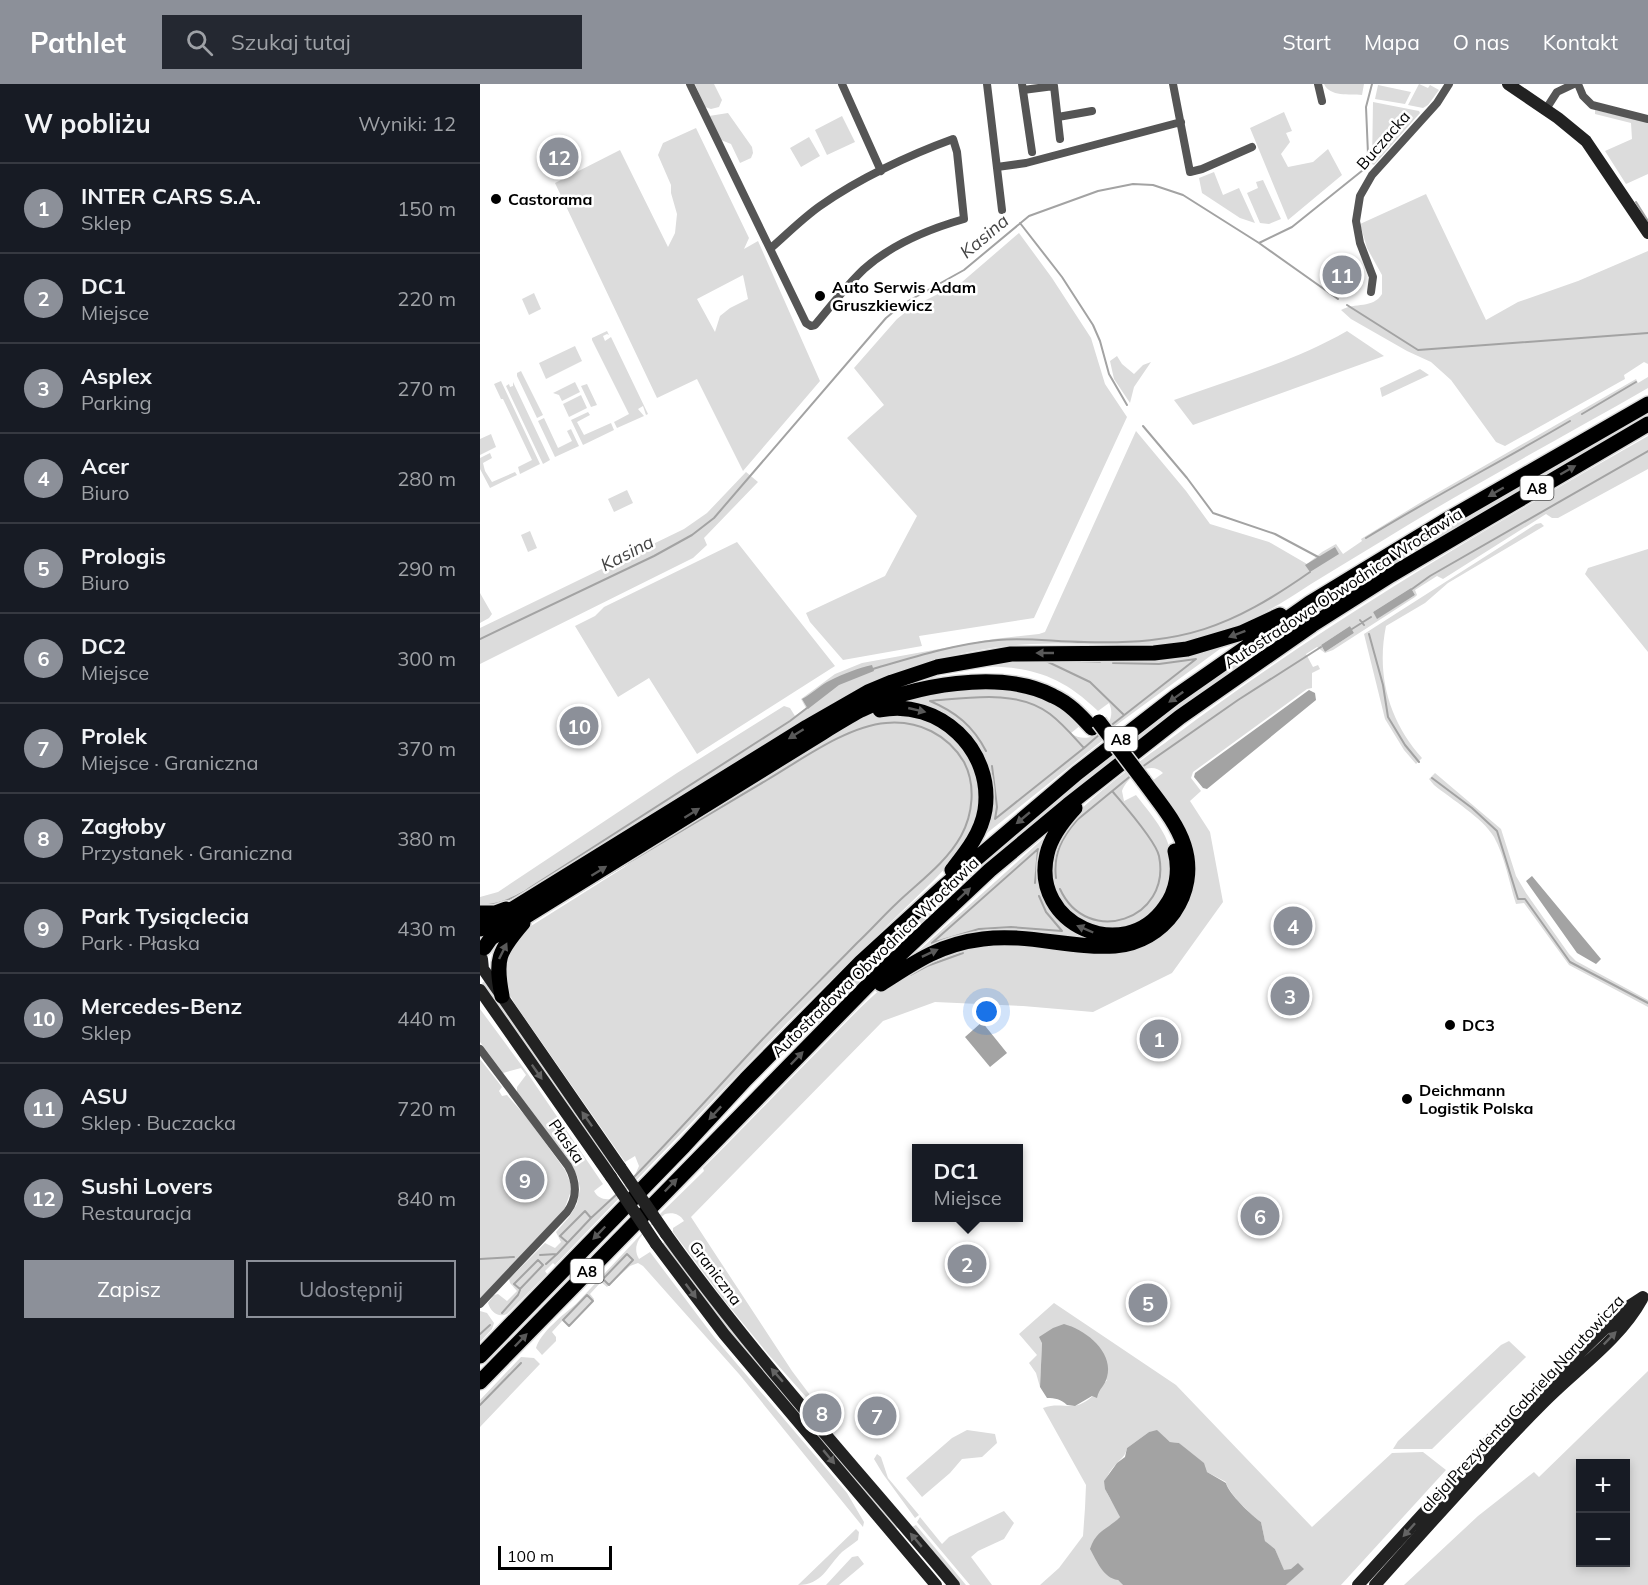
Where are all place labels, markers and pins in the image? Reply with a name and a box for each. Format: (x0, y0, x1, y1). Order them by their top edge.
pin: 12 (540, 134, 578, 180)
place label: Castorama (508, 189, 592, 209)
marker: Castorama (489, 192, 503, 206)
pin: 11 (1322, 252, 1362, 297)
place label: Auto Serwis Adam Gruszkiewicz (832, 277, 976, 315)
marker: Auto Serwis Adam Gruszkiewicz (813, 289, 827, 303)
pin: 10 (560, 704, 598, 748)
pin: 4 (1274, 904, 1312, 948)
pin: 3 (1270, 974, 1310, 1018)
place label: DC3 (1462, 1015, 1495, 1035)
pin: 1 (1140, 1016, 1178, 1062)
marker: DC3 (1443, 1018, 1457, 1032)
place label: Deichmann Logistik Polska (1419, 1080, 1533, 1118)
marker: Deichmann Logistik Polska (1400, 1092, 1414, 1106)
pin: 9 (506, 1158, 544, 1202)
pin: 6 (1240, 1194, 1280, 1238)
pin: 2 (948, 1242, 986, 1286)
pin: 5 (1128, 1280, 1168, 1326)
pin: 8 (802, 1390, 842, 1436)
pin: 7 (858, 1394, 896, 1438)

